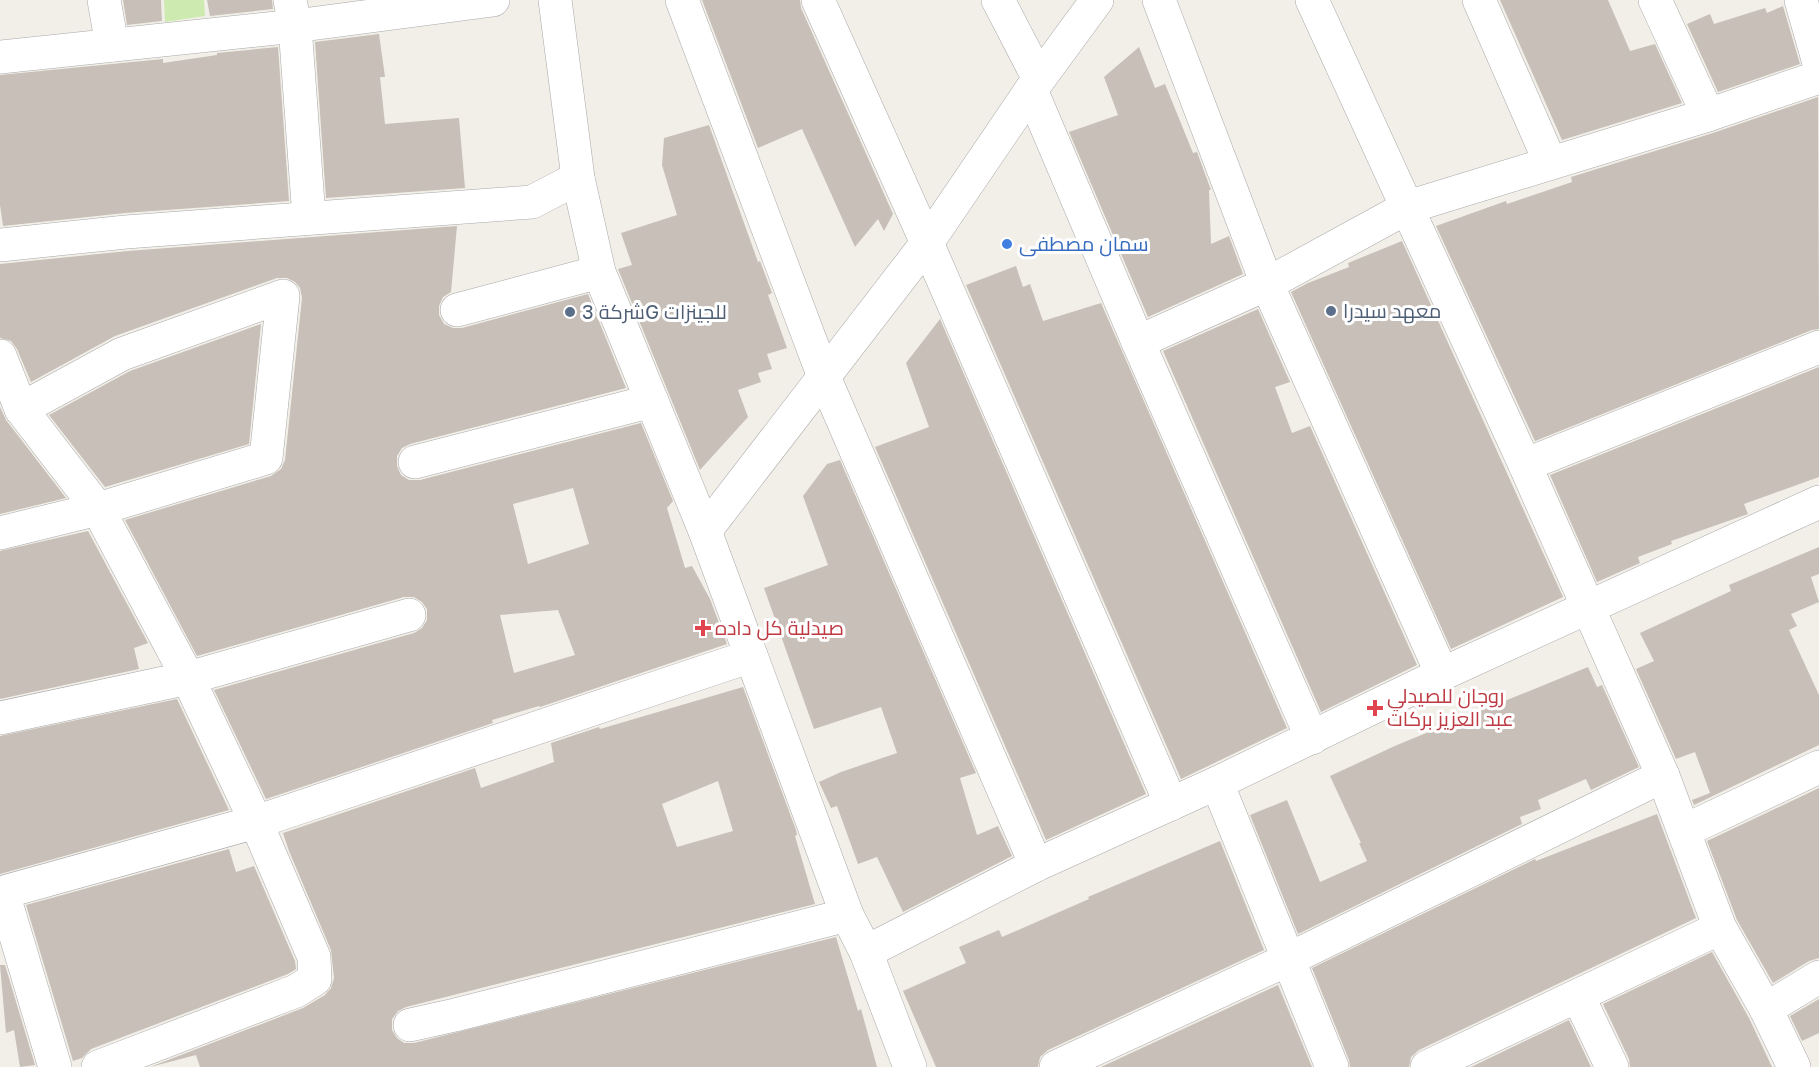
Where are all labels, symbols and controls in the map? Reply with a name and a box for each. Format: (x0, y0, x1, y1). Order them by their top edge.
place label: سمان مصطفى (1019, 231, 1149, 257)
marker: سمان مصطفى (1000, 237, 1014, 251)
place label: معهد سيدرا (1343, 298, 1441, 324)
place label: شركة 3G للجينزات (582, 299, 727, 324)
marker: معهد سيدرا (1324, 304, 1338, 318)
marker: شركة 3G للجينزات (563, 305, 577, 319)
place label: صيدلية كل داده (715, 615, 844, 641)
marker: صيدلية كل داده (696, 621, 710, 635)
place label: روجان للصيدلي عبد العزيز بركات (1387, 683, 1514, 731)
marker: روجان للصيدلي عبد العزيز بركات (1368, 701, 1382, 715)

